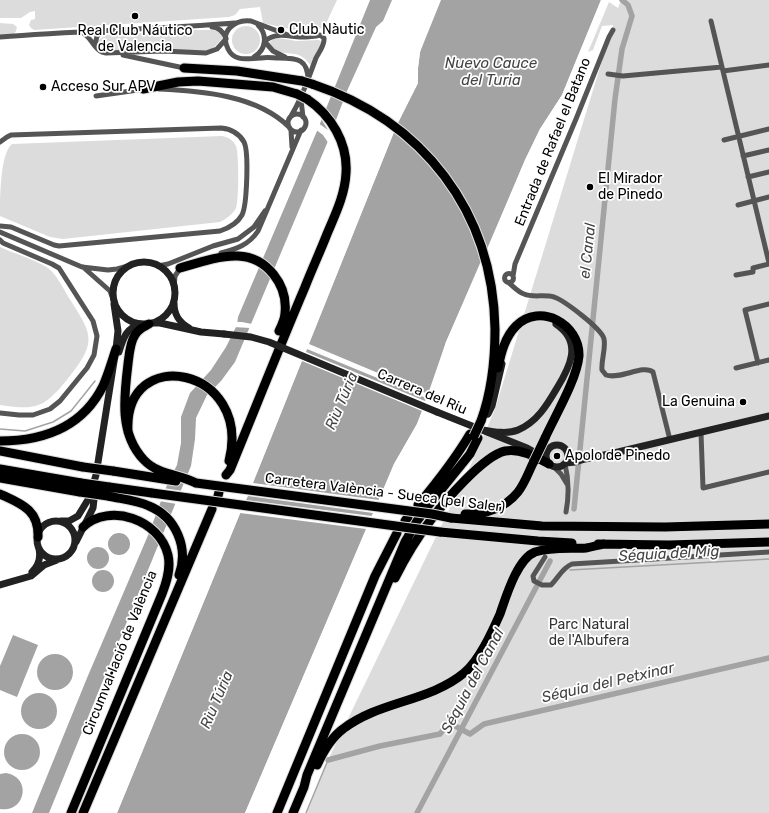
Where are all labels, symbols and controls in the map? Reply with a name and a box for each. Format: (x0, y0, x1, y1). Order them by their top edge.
marker: Real Club Náutico de Valencia (130, 11, 140, 21)
place label: Club Nàutic (289, 22, 364, 38)
place label: Real Club Náutico de Valencia (78, 23, 192, 56)
marker: Club Nàutic (276, 25, 286, 35)
water label: Nuevo Cauce del Turia (445, 55, 537, 90)
street label: Entrada de Rafael el Batano (511, 55, 595, 229)
place label: Acceso Sur APV (51, 79, 155, 95)
marker: Acceso Sur APV (38, 82, 48, 92)
place label: El Mirador de Pinedo (598, 171, 663, 204)
marker: El Mirador de Pinedo (585, 182, 595, 192)
water label: el Canal (576, 222, 600, 280)
street label: Carrera del Riu (375, 366, 469, 418)
water label: Riu Túria (322, 369, 362, 433)
place label: La Genuina (662, 394, 735, 410)
marker: La Genuina (738, 397, 748, 407)
place label: Apolo de Pinedo (565, 448, 670, 464)
marker: Apolo de Pinedo (552, 451, 562, 461)
street label: Carretera València - Sueca (pel Saler) (264, 470, 506, 516)
water label: Séquia del Mig (618, 542, 720, 566)
street label: Circumval·lació de València (79, 568, 161, 738)
park label: Parc Natural de l'Albufera (549, 617, 629, 650)
water label: Séquia del Canal (438, 625, 508, 737)
water label: Séquia del Petxinar (540, 659, 676, 707)
water label: Riu Túria (197, 668, 237, 732)

